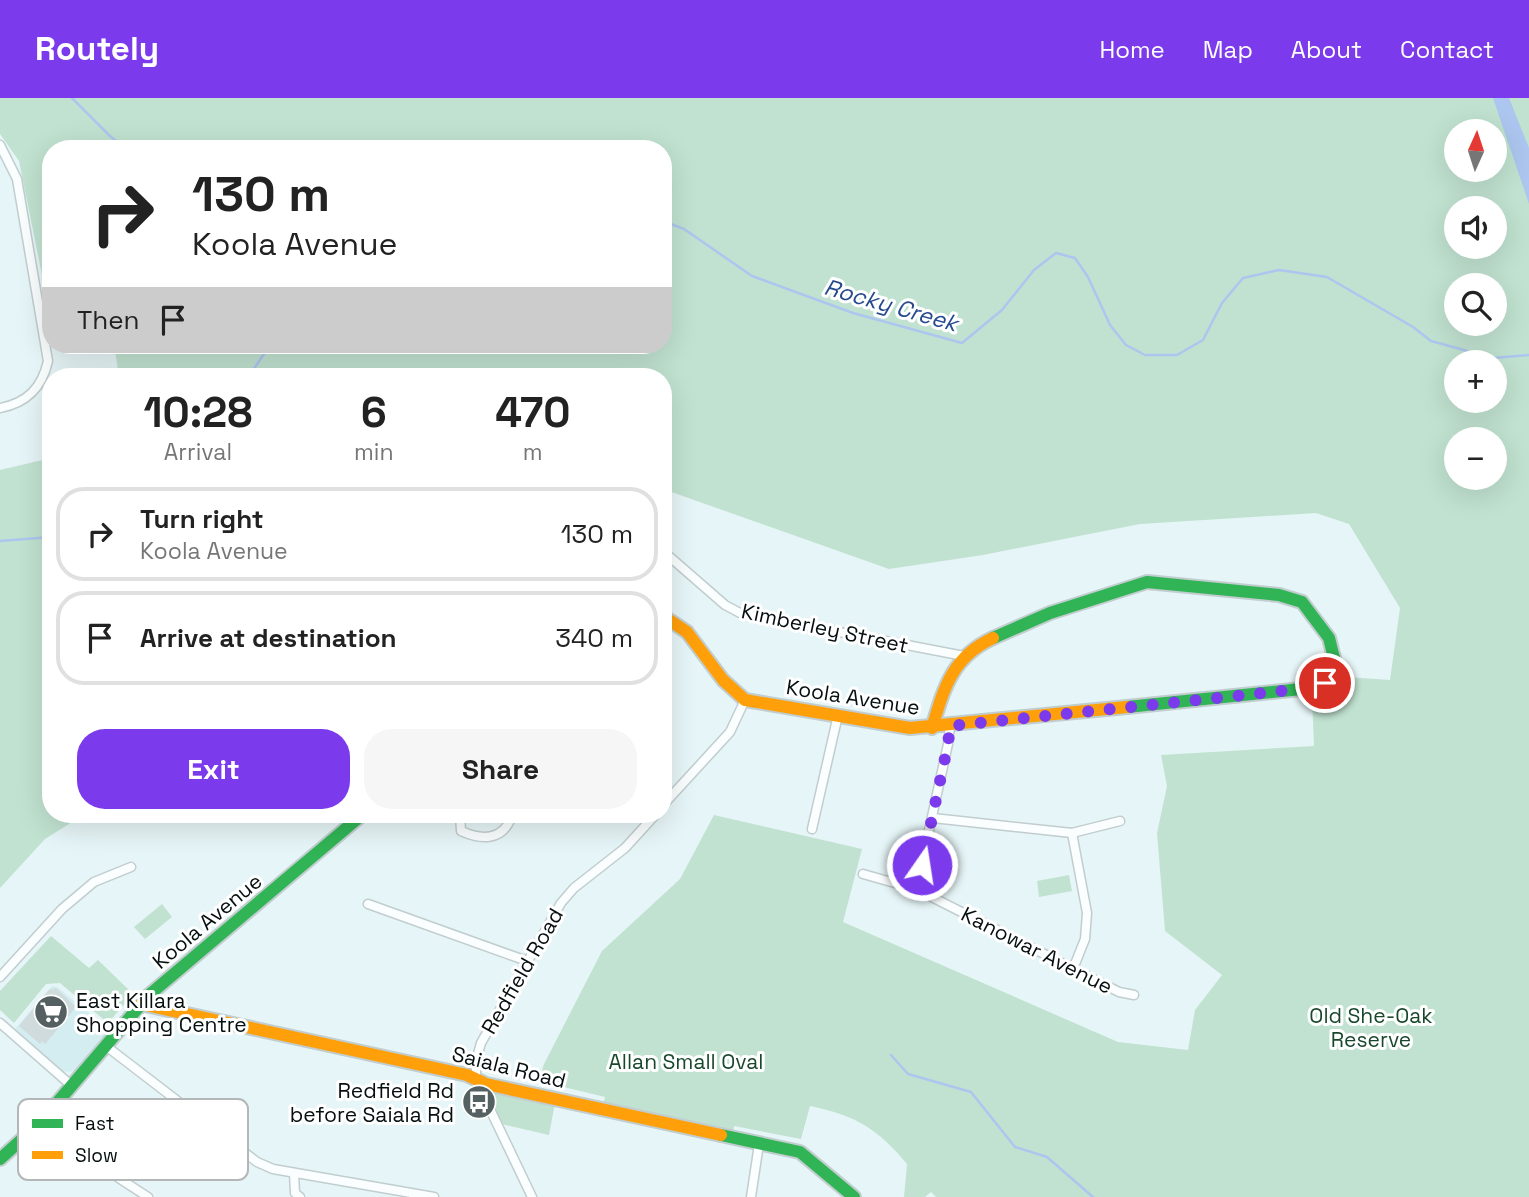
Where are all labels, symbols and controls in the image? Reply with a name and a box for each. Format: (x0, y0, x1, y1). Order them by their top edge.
text: Routely (35, 28, 159, 70)
text: Home (1099, 34, 1165, 65)
text: Map (1203, 34, 1253, 65)
text: About (1291, 34, 1362, 65)
text: Contact (1400, 34, 1494, 65)
north arrow (1444, 119, 1507, 182)
map controls (1444, 119, 1507, 490)
text: 130 m (192, 163, 330, 225)
icon: right (77, 168, 168, 259)
button: sound (1444, 196, 1507, 259)
text: Koola Avenue (192, 224, 397, 264)
water label: Rocky Creek (821, 272, 964, 339)
button: search (1444, 273, 1507, 336)
icon: arrive (154, 301, 192, 339)
text: Then (77, 303, 140, 337)
button: + (1444, 350, 1507, 413)
text: 10:28 (144, 386, 252, 439)
text: 6 (361, 386, 387, 439)
text: 470 (495, 386, 570, 439)
button: − (1444, 427, 1507, 490)
text: Arrival (164, 437, 232, 467)
text: min (354, 437, 394, 467)
text: m (523, 437, 543, 467)
text: Turn right (140, 502, 264, 536)
icon: right (81, 515, 119, 553)
text: 130 m (561, 517, 633, 551)
text: Koola Avenue (140, 536, 288, 566)
street label: Kimberley Street (739, 597, 911, 659)
icon: arrive (81, 619, 119, 657)
text: Arrive at destination (140, 621, 397, 655)
text: 340 m (555, 621, 633, 655)
pin (1295, 653, 1355, 713)
icon: arrive (1306, 664, 1344, 702)
street label: Koola Avenue (784, 673, 922, 721)
button: Exit (77, 729, 350, 809)
button: Share (364, 729, 637, 809)
position arrow (885, 828, 959, 902)
street label: Koola Avenue (147, 867, 267, 975)
street label: Kanowar Avenue (957, 900, 1117, 1000)
street label: Redfield Road (475, 903, 569, 1039)
place label: East Killara Shopping Centre (76, 987, 247, 1038)
supermarket icon: East Killara Shopping Centre (32, 993, 70, 1031)
park label: Old She-Oak Reserve (1309, 1002, 1433, 1053)
street label: Saiala Road (449, 1040, 569, 1094)
park label: Allan Small Oval (609, 1048, 763, 1075)
place label: Redfield Rd before Saiala Rd (290, 1077, 454, 1128)
bus stop icon: Redfield Rd before Saiala Rd (460, 1083, 498, 1121)
legend (18, 1099, 248, 1180)
text: Fast (75, 1111, 115, 1136)
text: Slow (75, 1143, 118, 1168)

